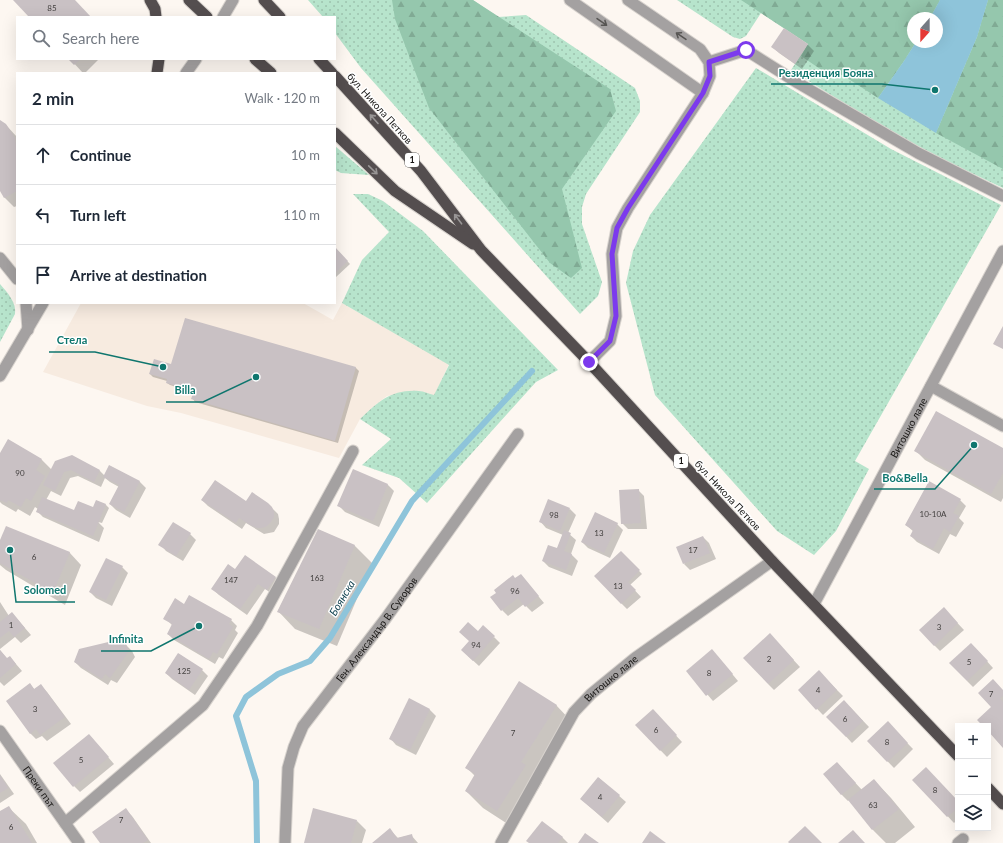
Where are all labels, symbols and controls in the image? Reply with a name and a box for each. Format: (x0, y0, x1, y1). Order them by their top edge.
house number: 85 (47, 3, 57, 13)
north arrow (907, 12, 943, 48)
search box (16, 16, 336, 60)
one-way arrow (597, 18, 608, 26)
icon: search (30, 27, 52, 49)
text: Search here (62, 29, 139, 47)
one-way arrow (675, 32, 686, 40)
route start (737, 41, 755, 59)
callout: Резиденция Бояна (771, 61, 882, 84)
text: Резиденция Бояна (779, 66, 873, 79)
street label: бул. Никола Петков (345, 70, 415, 146)
text: 2 min (32, 88, 74, 109)
text: Walk · 120 m (244, 90, 320, 106)
one-way arrow (370, 114, 379, 125)
icon: ahead (32, 144, 54, 166)
text: Continue (70, 146, 131, 164)
text: 10 m (291, 147, 320, 163)
road number: 1 (405, 153, 419, 167)
one-way arrow (368, 165, 378, 175)
icon: left (32, 204, 54, 226)
text: Turn left (70, 206, 126, 224)
text: 110 m (283, 207, 320, 223)
one-way arrow (454, 213, 462, 224)
icon: arrive (32, 264, 54, 286)
text: Arrive at destination (70, 266, 207, 284)
callout: Стела (49, 329, 95, 352)
text: Стела (57, 333, 87, 346)
route end (580, 353, 598, 371)
callout: Billa (166, 379, 203, 402)
text: Billa (175, 383, 196, 396)
street label: Витошко лале (888, 396, 929, 460)
road number: 1 (674, 454, 688, 468)
street label: бул. Никола Петков (692, 457, 764, 533)
callout: Bo&Bella (874, 466, 935, 489)
house number: 90 (15, 468, 25, 478)
text: Bo&Bella (882, 471, 928, 484)
house number: 10-10А (920, 509, 947, 519)
house number: 98 (549, 510, 559, 520)
house number: 13 (594, 528, 604, 538)
house number: 17 (688, 545, 698, 555)
house number: 6 (32, 552, 37, 562)
house number: 163 (310, 573, 324, 583)
house number: 147 (224, 575, 238, 585)
street label: Ген. Александър В. Суворов (333, 575, 419, 684)
water label: Боянска (326, 577, 357, 618)
callout: Solomed (16, 579, 75, 602)
house number: 13 (613, 581, 623, 591)
text: Solomed (24, 583, 66, 596)
house number: 96 (510, 586, 520, 596)
house number: 1 (9, 620, 14, 630)
house number: 3 (937, 622, 942, 632)
callout: Infinita (101, 628, 151, 651)
text: Infinita (109, 632, 143, 645)
house number: 94 (471, 640, 481, 650)
street label: Витошко лале (581, 652, 640, 704)
house number: 2 (767, 654, 772, 664)
house number: 5 (967, 657, 972, 667)
house number: 125 (177, 666, 191, 676)
house number: 8 (707, 668, 712, 678)
house number: 4 (816, 685, 821, 695)
house number: 7 (989, 689, 994, 699)
house number: 3 (33, 704, 38, 714)
house number: 6 (843, 714, 848, 724)
map controls (955, 723, 991, 831)
button: + (955, 723, 991, 759)
house number: 6 (654, 725, 659, 735)
house number: 7 (511, 728, 516, 738)
house number: 8 (885, 737, 890, 747)
house number: 5 (79, 755, 84, 765)
button: − (955, 759, 991, 795)
street label: Преки път (21, 764, 58, 809)
house number: 8 (933, 785, 938, 795)
house number: 4 (598, 792, 603, 802)
button: layers (955, 795, 991, 831)
house number: 63 (868, 800, 878, 810)
house number: 7 (119, 815, 124, 825)
house number: 6 (9, 822, 14, 832)

